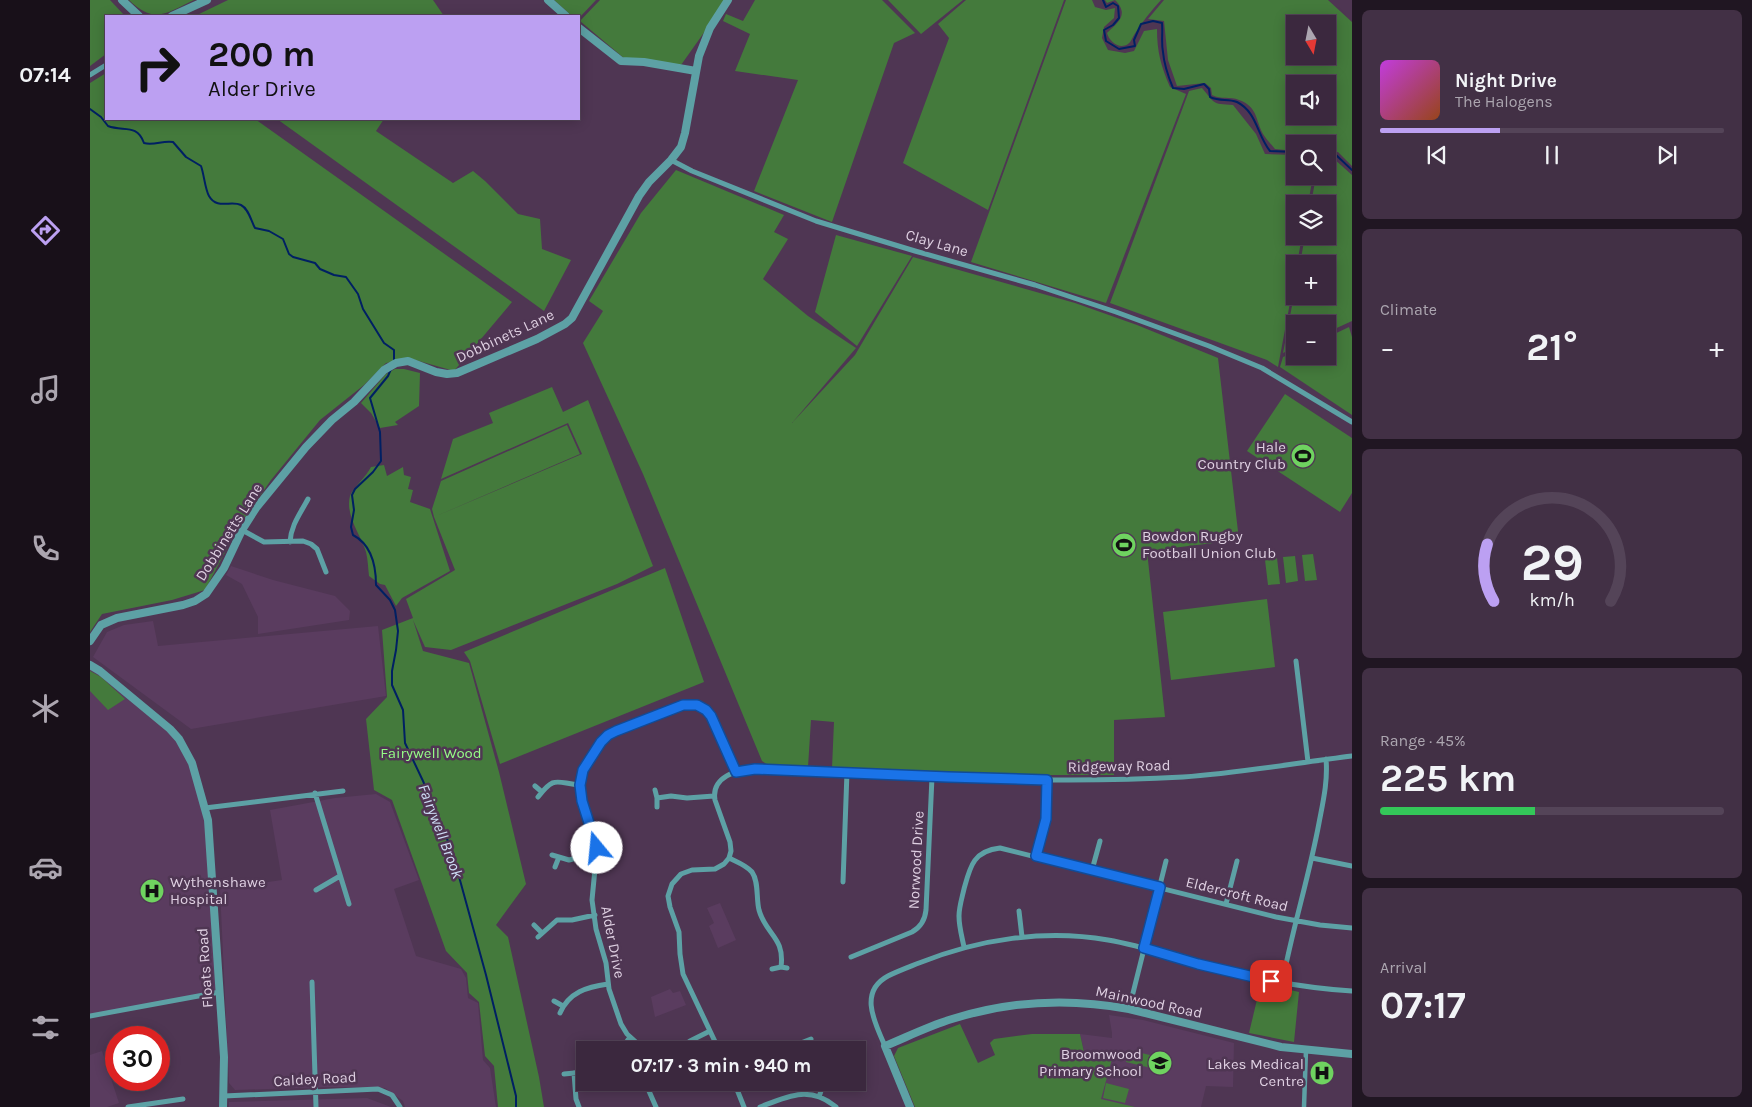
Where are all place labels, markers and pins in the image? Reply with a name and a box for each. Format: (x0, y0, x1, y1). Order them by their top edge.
place label: Hale Country Club (1198, 438, 1286, 473)
sports icon: Hale Country Club (1290, 443, 1316, 469)
place label: Bowdon Rugby Football Union Club (1142, 527, 1276, 562)
sports icon: Bowdon Rugby Football Union Club (1111, 532, 1137, 558)
place label: Wythenshawe Hospital (170, 873, 266, 908)
hospital icon: Wythenshawe Hospital (139, 878, 165, 904)
pin (1250, 960, 1292, 1002)
place label: Broomwood Primary School (1039, 1045, 1142, 1080)
school or university icon: Broomwood Primary School (1147, 1050, 1173, 1076)
place label: Lakes Medical Centre (1207, 1055, 1304, 1090)
hospital icon: Lakes Medical Centre (1309, 1060, 1335, 1086)

